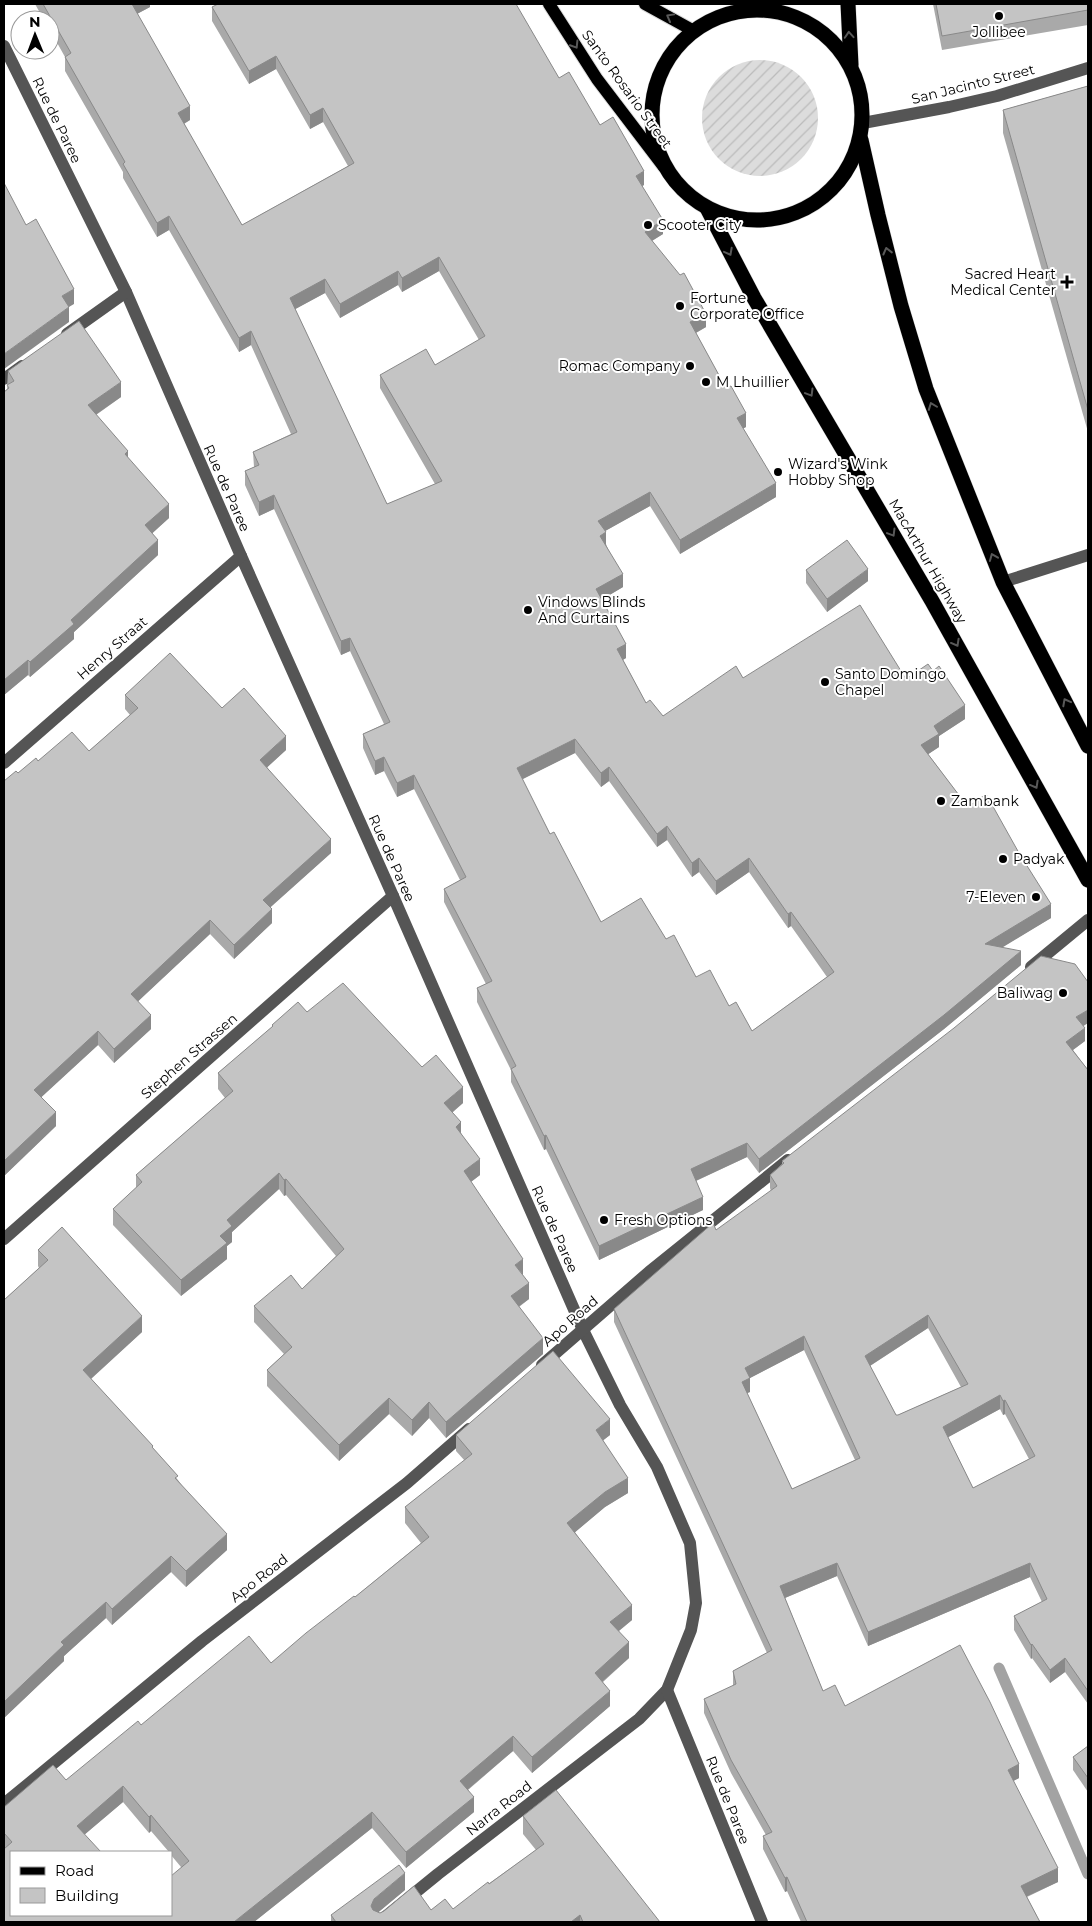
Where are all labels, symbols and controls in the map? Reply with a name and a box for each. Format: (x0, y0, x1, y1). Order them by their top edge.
north arrow (10, 10, 60, 60)
marker: Jollibee (993, 10, 1005, 22)
text: N (29, 13, 41, 31)
one-way arrow (666, 13, 675, 23)
place label: Jollibee (971, 23, 1026, 41)
street label: Santo Rosario Street (578, 26, 676, 152)
one-way arrow (844, 31, 855, 39)
one-way arrow (569, 39, 579, 48)
street label: San Jacinto Street (909, 60, 1037, 108)
street label: Rue de Paree (28, 74, 86, 166)
place label: Scooter City (658, 216, 742, 234)
marker: Scooter City (642, 219, 654, 231)
one-way arrow (723, 246, 733, 255)
one-way arrow (882, 247, 892, 255)
place label: Sacred Heart Medical Center (950, 265, 1056, 299)
marker: Sacred Heart Medical Center (1060, 275, 1074, 289)
place label: Fortune Corporate Office (690, 289, 804, 323)
marker: Fortune Corporate Office (674, 300, 686, 312)
place label: Romac Company (559, 357, 680, 375)
marker: Romac Company (684, 360, 696, 372)
place label: M Lhuillier (716, 373, 790, 391)
marker: M Lhuillier (700, 376, 712, 388)
one-way arrow (803, 387, 813, 396)
one-way arrow (928, 403, 938, 411)
street label: Rue de Paree (200, 442, 254, 534)
place label: Wizard's Wink Hobby Shop (788, 455, 888, 489)
marker: Wizard's Wink Hobby Shop (772, 466, 784, 478)
street label: MacArthur Highway (885, 495, 971, 627)
one-way arrow (886, 527, 896, 536)
one-way arrow (988, 554, 998, 562)
place label: Vindows Blinds And Curtains (538, 593, 646, 627)
marker: Vindows Blinds And Curtains (522, 604, 534, 616)
street label: Henry Straat (73, 612, 151, 684)
one-way arrow (950, 638, 960, 647)
place label: Santo Domingo Chapel (835, 665, 946, 699)
marker: Santo Domingo Chapel (819, 676, 831, 688)
one-way arrow (1062, 699, 1072, 708)
one-way arrow (1029, 780, 1039, 789)
place label: Zambank (951, 792, 1019, 810)
marker: Zambank (935, 795, 947, 807)
street label: Rue de Paree (365, 812, 419, 904)
place label: Padyak (1013, 850, 1065, 868)
marker: Padyak (997, 853, 1009, 865)
place label: 7-Eleven (966, 888, 1026, 906)
marker: 7-Eleven (1030, 891, 1042, 903)
place label: Baliwag (997, 984, 1053, 1002)
marker: Baliwag (1057, 987, 1069, 999)
street label: Stephen Strassen (137, 1009, 241, 1103)
street label: Rue de Paree (528, 1183, 582, 1275)
place label: Fresh Options (614, 1211, 713, 1229)
marker: Fresh Options (598, 1214, 610, 1226)
street label: Apo Road (538, 1292, 602, 1350)
street label: Apo Road (226, 1550, 292, 1606)
street label: Rue de Paree (702, 1753, 754, 1847)
street label: Narra Road (462, 1777, 536, 1839)
legend (10, 1851, 172, 1916)
text: Road (55, 1861, 94, 1880)
text: Building (55, 1886, 119, 1905)

